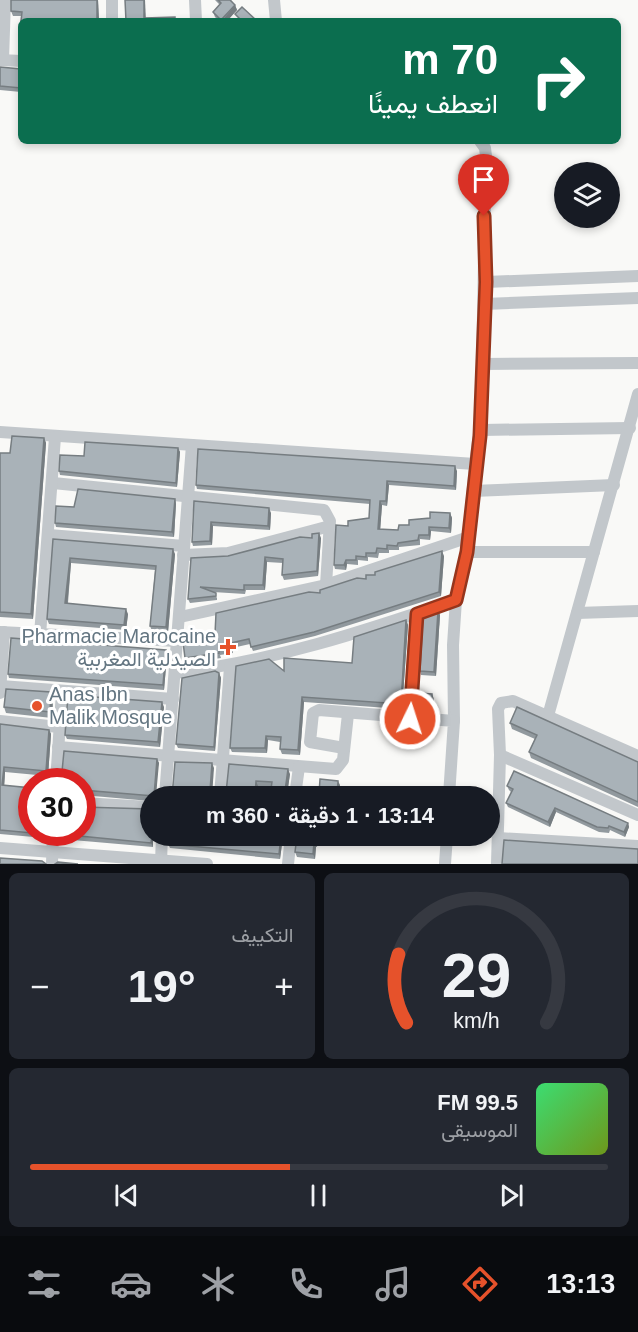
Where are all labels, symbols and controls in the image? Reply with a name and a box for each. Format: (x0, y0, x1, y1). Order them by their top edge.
text: 70 m (402, 36, 498, 83)
icon: right (519, 42, 597, 120)
text: انعطف يمينًا (368, 89, 498, 119)
pin (458, 154, 509, 216)
map controls (554, 162, 620, 228)
button: layers (554, 162, 620, 228)
icon: arrive (467, 163, 500, 196)
place label: Pharmacie Marocaine الصيدلية المغربية (21, 625, 216, 672)
marker: Pharmacie Marocaine الصيدلية المغربية (221, 640, 235, 654)
place label: Anas Ibn Malik Mosque (49, 683, 172, 728)
position arrow (378, 687, 442, 751)
marker: Anas Ibn Malik Mosque (30, 699, 44, 713)
speed limit sign: 30 (18, 768, 96, 846)
text: 13:14 · 1 دقيقة · 360 m (206, 803, 434, 828)
text: التكييف (231, 924, 294, 946)
text: 29 (442, 941, 511, 1010)
text: 19° (128, 961, 196, 1012)
text: − (30, 968, 49, 1005)
text: + (274, 968, 294, 1005)
text: km/h (453, 1009, 499, 1033)
text: 99.5 FM (437, 1090, 518, 1115)
text: الموسيقى (441, 1119, 518, 1141)
icon: previous (110, 1179, 143, 1212)
icon: pause (302, 1179, 335, 1212)
icon: next (495, 1179, 528, 1212)
icon: filters (23, 1263, 65, 1305)
icon: car (110, 1263, 152, 1305)
icon: climate (197, 1263, 239, 1305)
icon: phone (285, 1263, 327, 1305)
icon: music (372, 1263, 414, 1305)
icon: directions (459, 1263, 501, 1305)
text: 13:13 (546, 1269, 615, 1299)

